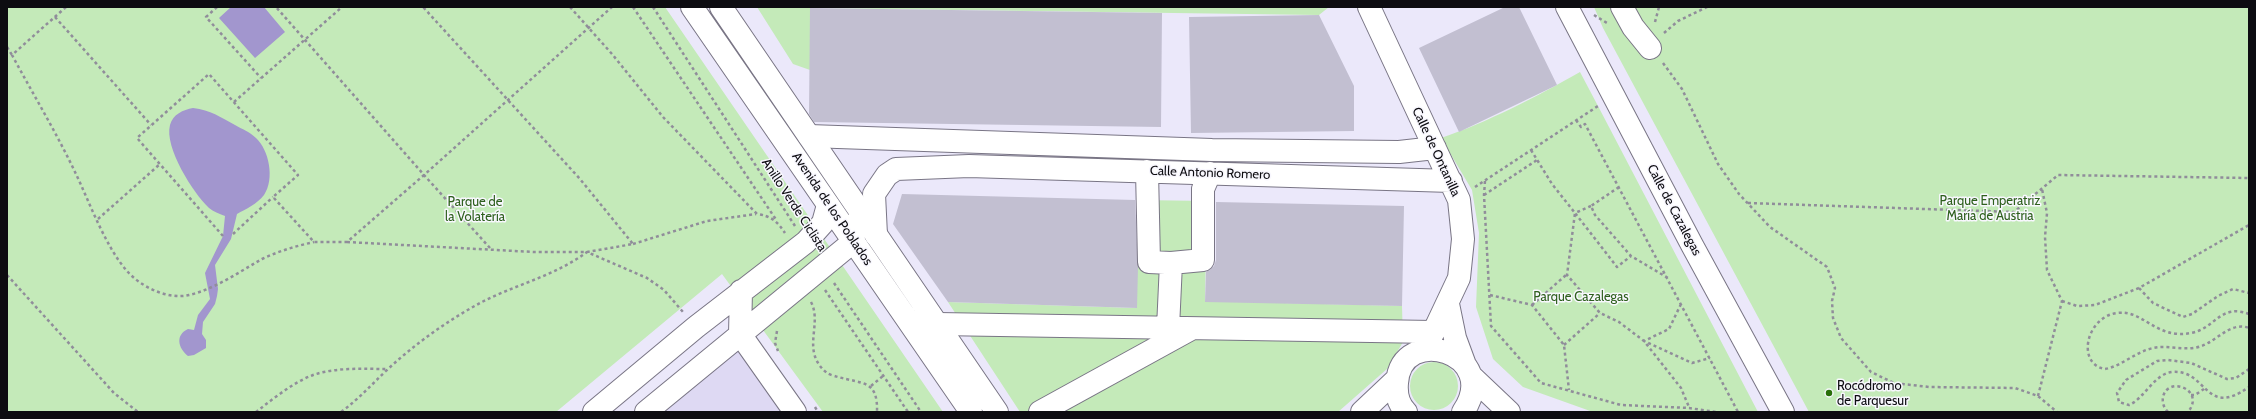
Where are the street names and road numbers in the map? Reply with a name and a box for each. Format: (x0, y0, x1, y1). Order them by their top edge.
street label: Calle de Ontanilla (1408, 105, 1464, 199)
street label: Avenida de los Poblados (788, 150, 876, 268)
street label: Anillo Verde Ciclista (758, 156, 830, 254)
street label: Calle de Cazalegas (1643, 162, 1705, 258)
street label: Calle Antonio Romero (1149, 163, 1271, 183)

